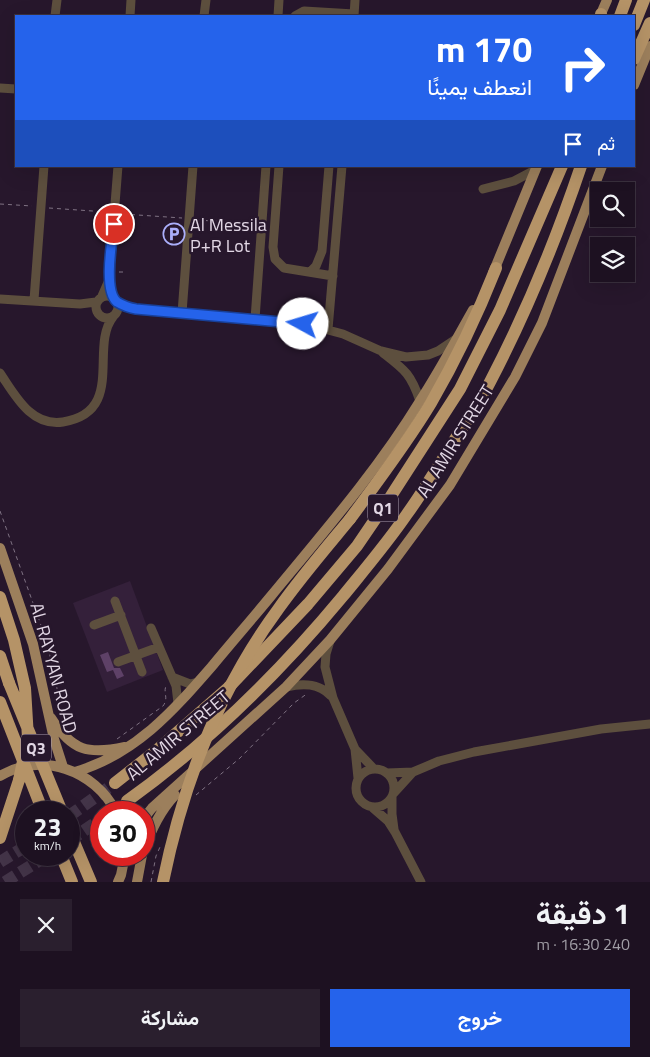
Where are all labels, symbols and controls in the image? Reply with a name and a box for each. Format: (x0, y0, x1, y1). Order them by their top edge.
text: 170 m (436, 22, 532, 76)
icon: right (550, 35, 615, 100)
text: انعطف يمينًا (427, 70, 532, 104)
text: ثم (597, 128, 615, 157)
icon: arrive (559, 130, 587, 158)
map controls (590, 182, 635, 282)
button: search (590, 182, 635, 227)
pin (93, 203, 135, 245)
icon: arrive (100, 210, 128, 238)
place label: Al Messila P+R Lot (190, 211, 267, 259)
parking icon: Al Messila P+R Lot (162, 222, 186, 246)
button: layers (590, 237, 635, 282)
position arrow (276, 297, 328, 349)
street label: AL AMIR STREET (410, 379, 501, 503)
road number: Q1 (368, 494, 398, 522)
street label: AL RAYYAN ROAD (24, 600, 84, 736)
street label: AL AMIR STREET (120, 683, 236, 787)
road number: Q3 (21, 734, 51, 761)
speed limit sign: 30 (90, 801, 155, 866)
text: 23 (33, 808, 62, 846)
text: km/h (34, 836, 61, 855)
text: 1 دقيقة (536, 890, 630, 936)
button: close (20, 899, 72, 951)
text: 240 m · 16:30 (536, 932, 630, 956)
button: مشاركة (20, 989, 320, 1047)
button: خروج (330, 989, 630, 1047)

